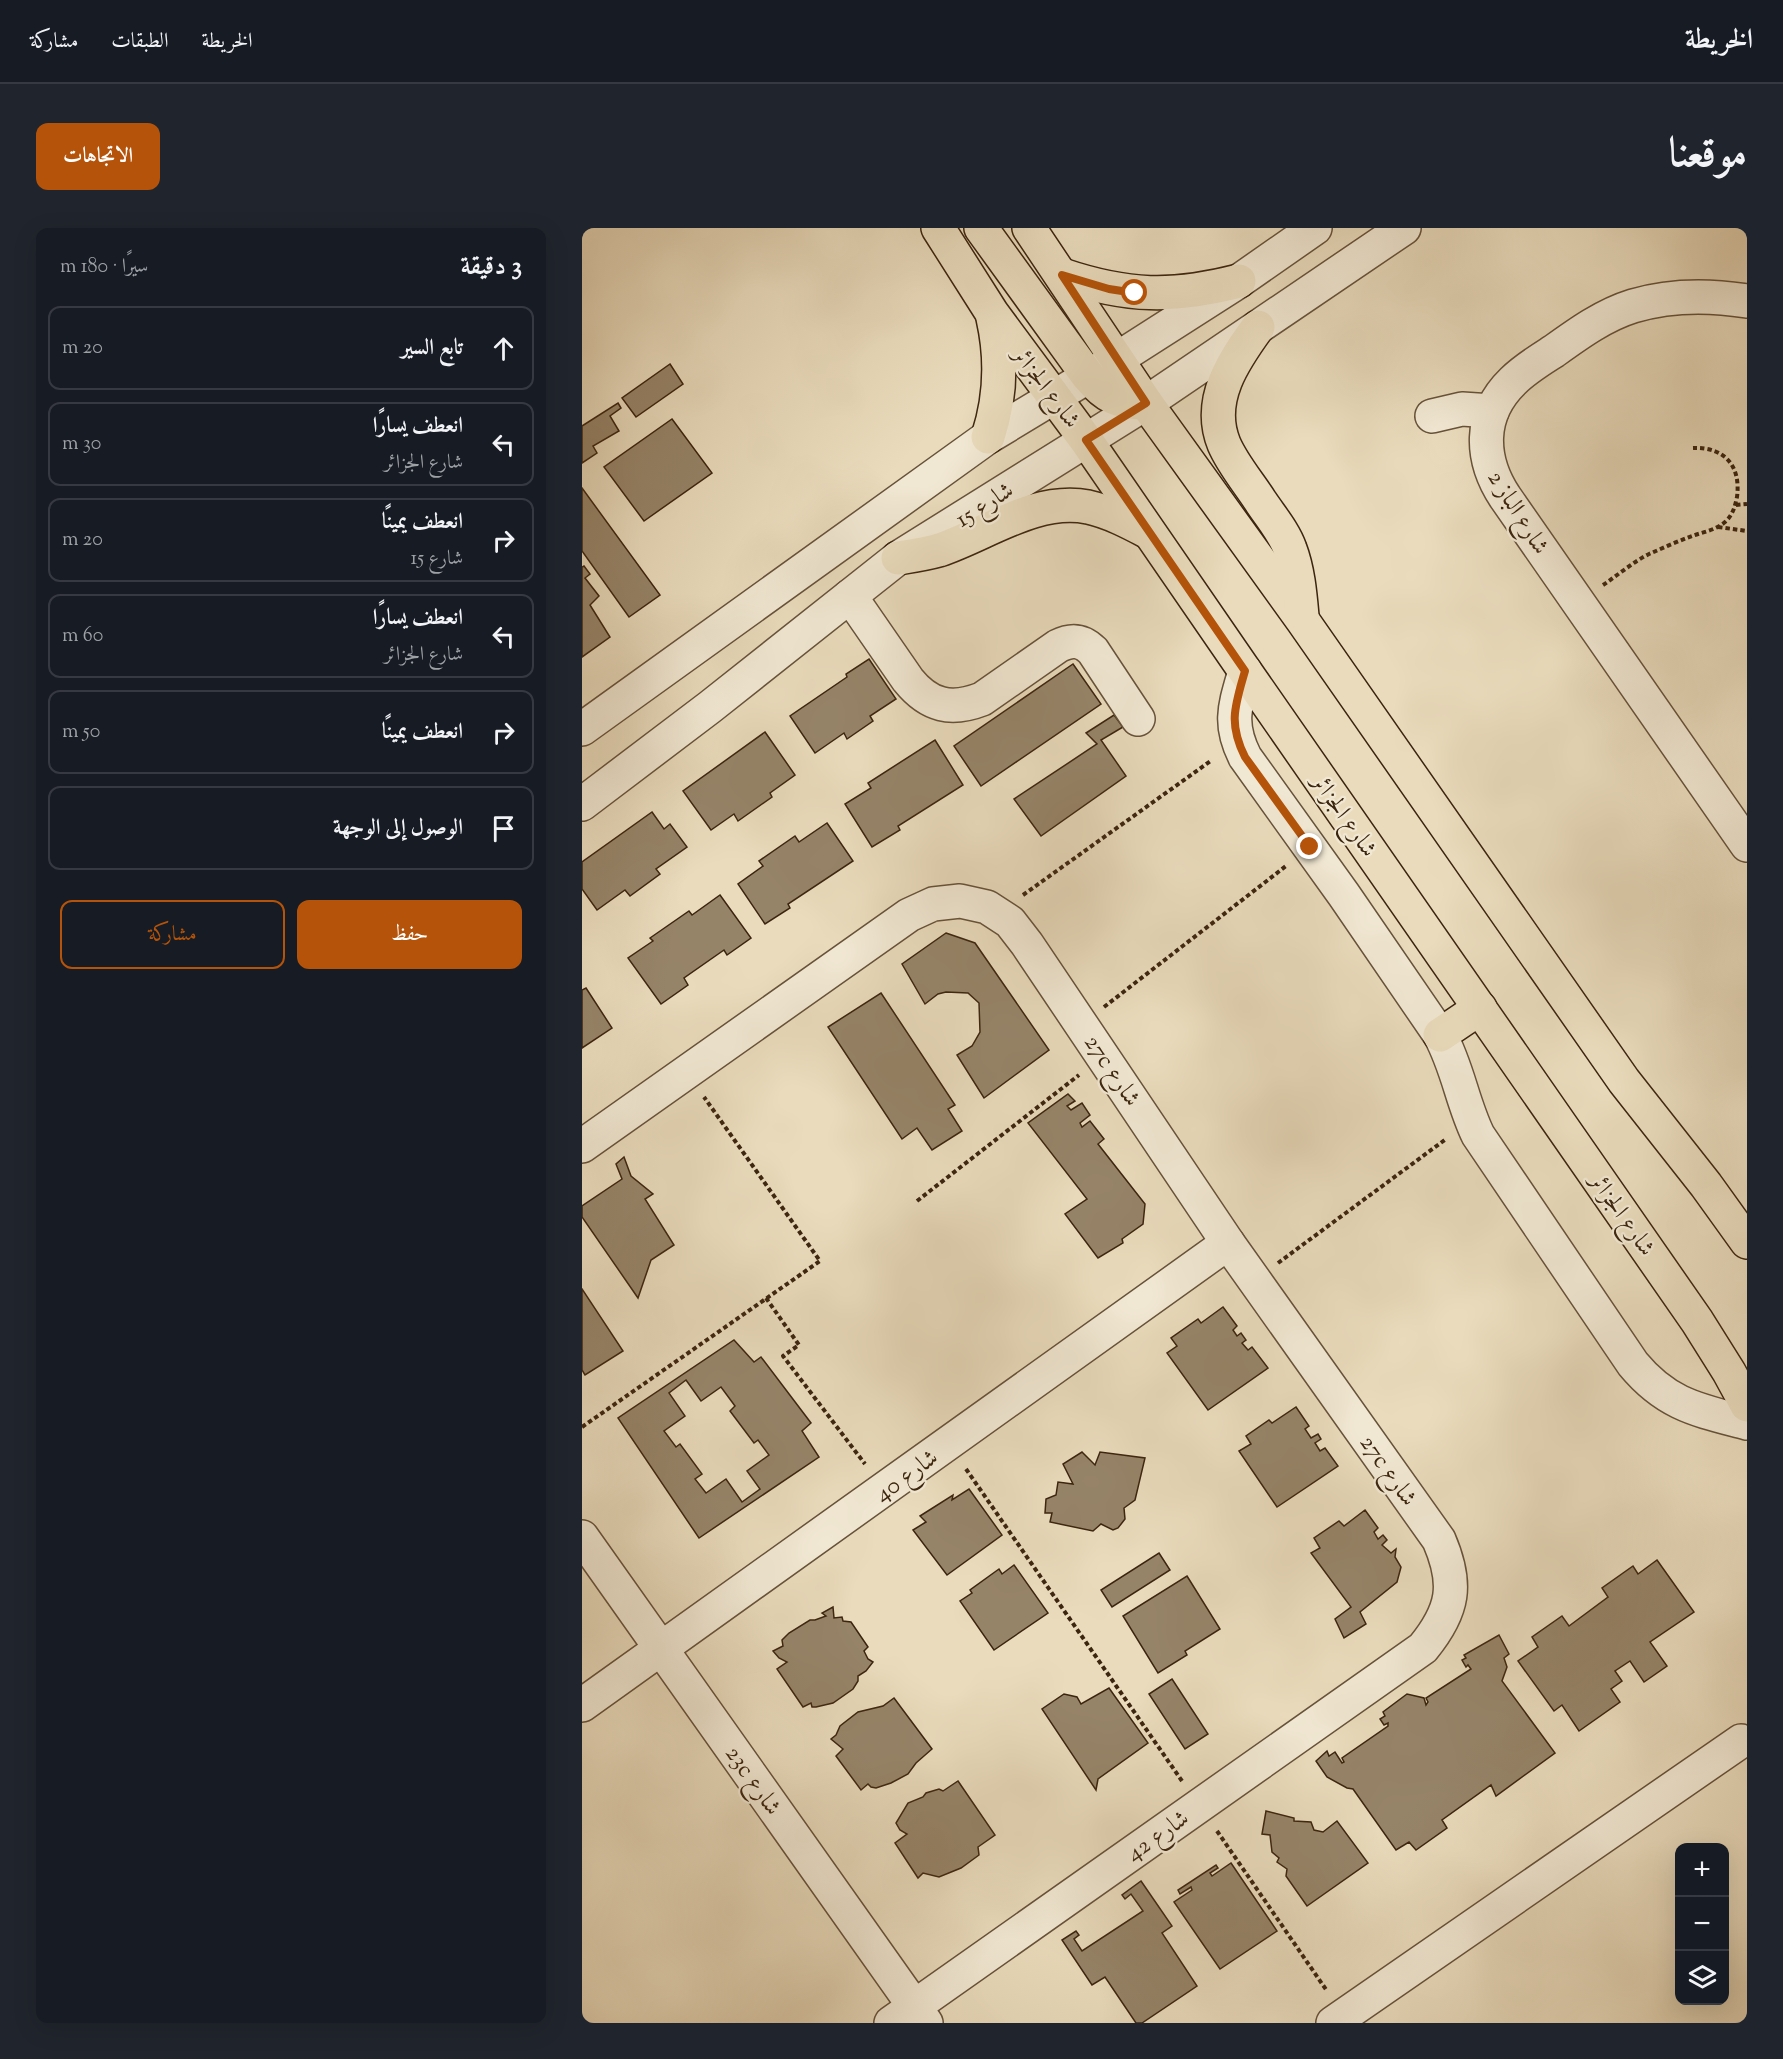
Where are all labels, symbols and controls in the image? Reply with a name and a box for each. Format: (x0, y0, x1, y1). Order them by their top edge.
text: الخريطة (1685, 21, 1753, 61)
text: مشاركة (30, 27, 78, 57)
text: الطبقات (111, 27, 168, 57)
text: الخريطة (201, 27, 253, 57)
button: الاتجاهات (36, 123, 160, 190)
text: موقعنا (1669, 126, 1747, 186)
text: 3 دقيقة (461, 249, 522, 286)
text: سيرًا · 180 m (60, 253, 148, 282)
route start (1121, 279, 1147, 305)
icon: ahead (487, 332, 520, 365)
text: تابع السير (401, 333, 463, 365)
text: 20 m (62, 334, 103, 363)
street label: شارع الجزائر (1001, 338, 1087, 437)
text: انعطف يسارًا (373, 411, 463, 443)
icon: left (487, 428, 520, 461)
text: 30 m (62, 430, 101, 459)
text: شارع الجزائر (384, 449, 463, 478)
street label: شارع الباز 2 (1477, 464, 1556, 562)
street label: شارع 15 (949, 475, 1021, 538)
text: انعطف يمينًا (382, 507, 463, 539)
icon: right (487, 524, 520, 557)
text: 20 m (62, 526, 103, 555)
text: شارع 15 (410, 545, 463, 574)
text: انعطف يسارًا (373, 603, 463, 635)
icon: left (487, 620, 520, 653)
text: 60 m (62, 622, 103, 651)
text: شارع الجزائر (384, 641, 463, 670)
icon: right (487, 716, 520, 749)
text: انعطف يمينًا (382, 717, 463, 749)
text: 50 m (62, 718, 100, 747)
street label: شارع الجزائر (1300, 765, 1384, 865)
icon: arrive (487, 812, 520, 845)
text: الوصول إلى الوجهة (333, 813, 463, 845)
route end (1296, 833, 1322, 859)
button: مشاركة (60, 900, 285, 969)
button: حفظ (297, 900, 522, 969)
street label: 27c شارع (1074, 1028, 1148, 1115)
street label: شارع الجزائر (1578, 1164, 1662, 1264)
street label: 27c شارع (1350, 1428, 1424, 1514)
street label: شارع 40 (868, 1442, 947, 1512)
street label: 23c شارع (715, 1739, 789, 1824)
street label: شارع 42 (1120, 1803, 1197, 1871)
map controls (1675, 1843, 1729, 2005)
button: + (1675, 1843, 1729, 1897)
button: − (1675, 1897, 1729, 1951)
button: layers (1675, 1951, 1729, 2005)

